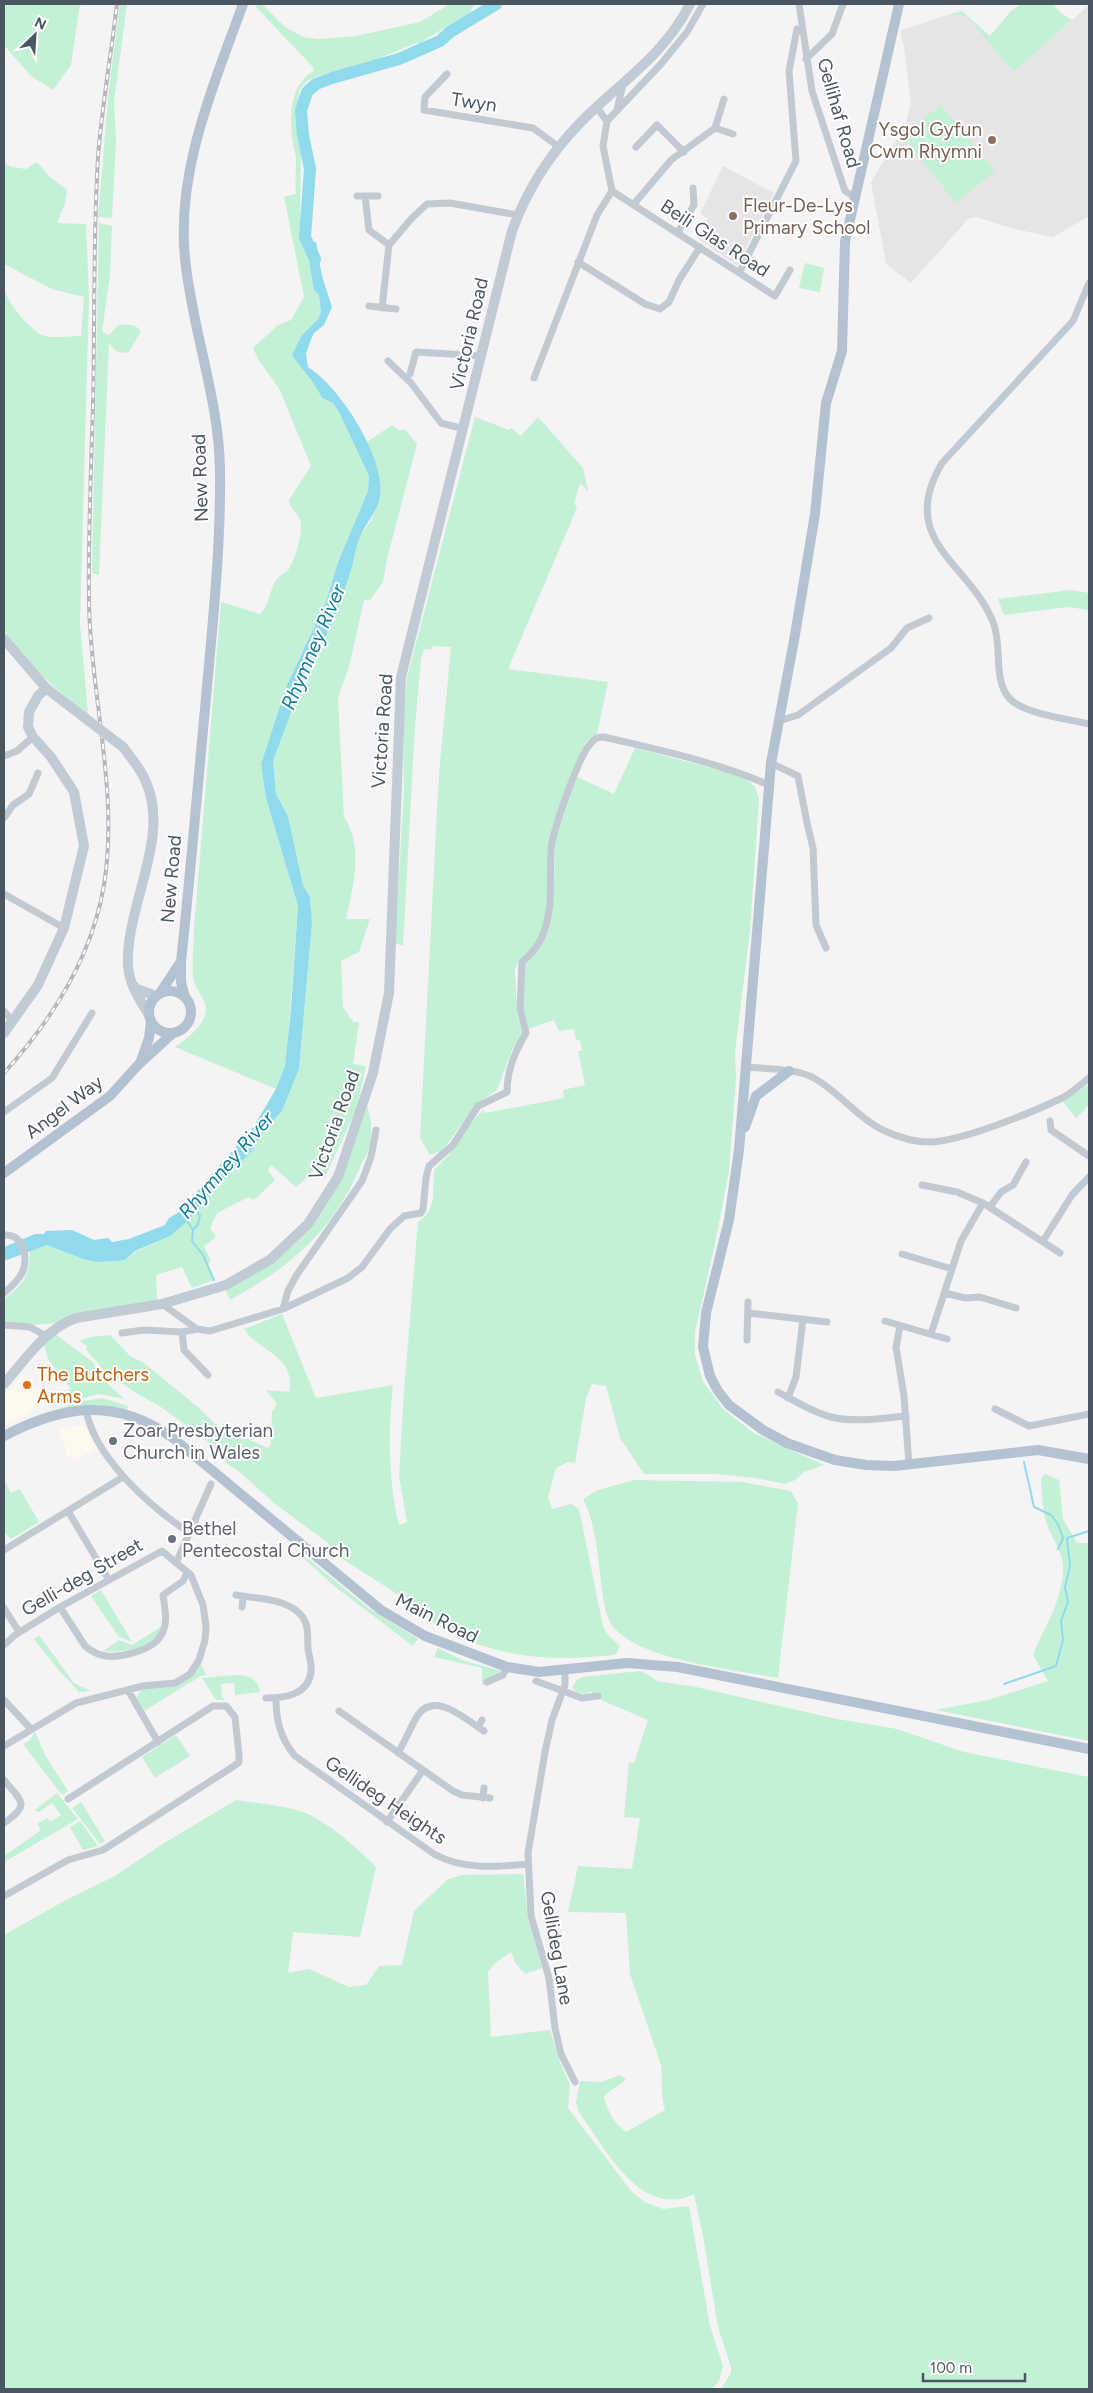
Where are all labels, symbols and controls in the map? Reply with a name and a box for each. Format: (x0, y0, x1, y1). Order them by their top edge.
north arrow (10, 10, 60, 60)
text: N (32, 14, 49, 34)
street label: Gellihaf Road (812, 55, 866, 171)
street label: Twyn (450, 87, 498, 117)
place label: Ysgol Gyfun Cwm Rhymni (869, 118, 982, 163)
marker: Ysgol Gyfun Cwm Rhymni (986, 134, 998, 146)
street label: Beili Glas Road (656, 194, 774, 282)
place label: Fleur-De-Lys Primary School (743, 194, 871, 239)
marker: Fleur-De-Lys Primary School (727, 210, 739, 222)
street label: Victoria Road (445, 275, 493, 393)
street label: New Road (187, 434, 213, 522)
water label: Rhymney River (276, 580, 351, 713)
street label: Victoria Road (367, 673, 397, 789)
street label: New Road (156, 834, 186, 924)
street label: Victoria Road (304, 1067, 364, 1183)
street label: Angel Way (21, 1070, 107, 1144)
water label: Rhymney River (173, 1106, 280, 1223)
place label: The Butchers Arms (37, 1363, 149, 1408)
marker: The Butchers Arms (21, 1379, 33, 1391)
place label: Zoar Presbyterian Church in Wales (123, 1419, 273, 1464)
marker: Zoar Presbyterian Church in Wales (107, 1435, 119, 1447)
place label: Bethel Pentecostal Church (182, 1517, 349, 1562)
street label: Gelli-deg Street (17, 1533, 147, 1621)
marker: Bethel Pentecostal Church (166, 1533, 178, 1545)
street label: Main Road (392, 1588, 482, 1648)
street label: Gellideg Heights (321, 1751, 451, 1849)
street label: Gellideg Lane (536, 1889, 578, 2007)
scale bar (923, 2350, 1026, 2382)
text: 100 m (930, 2359, 972, 2377)

